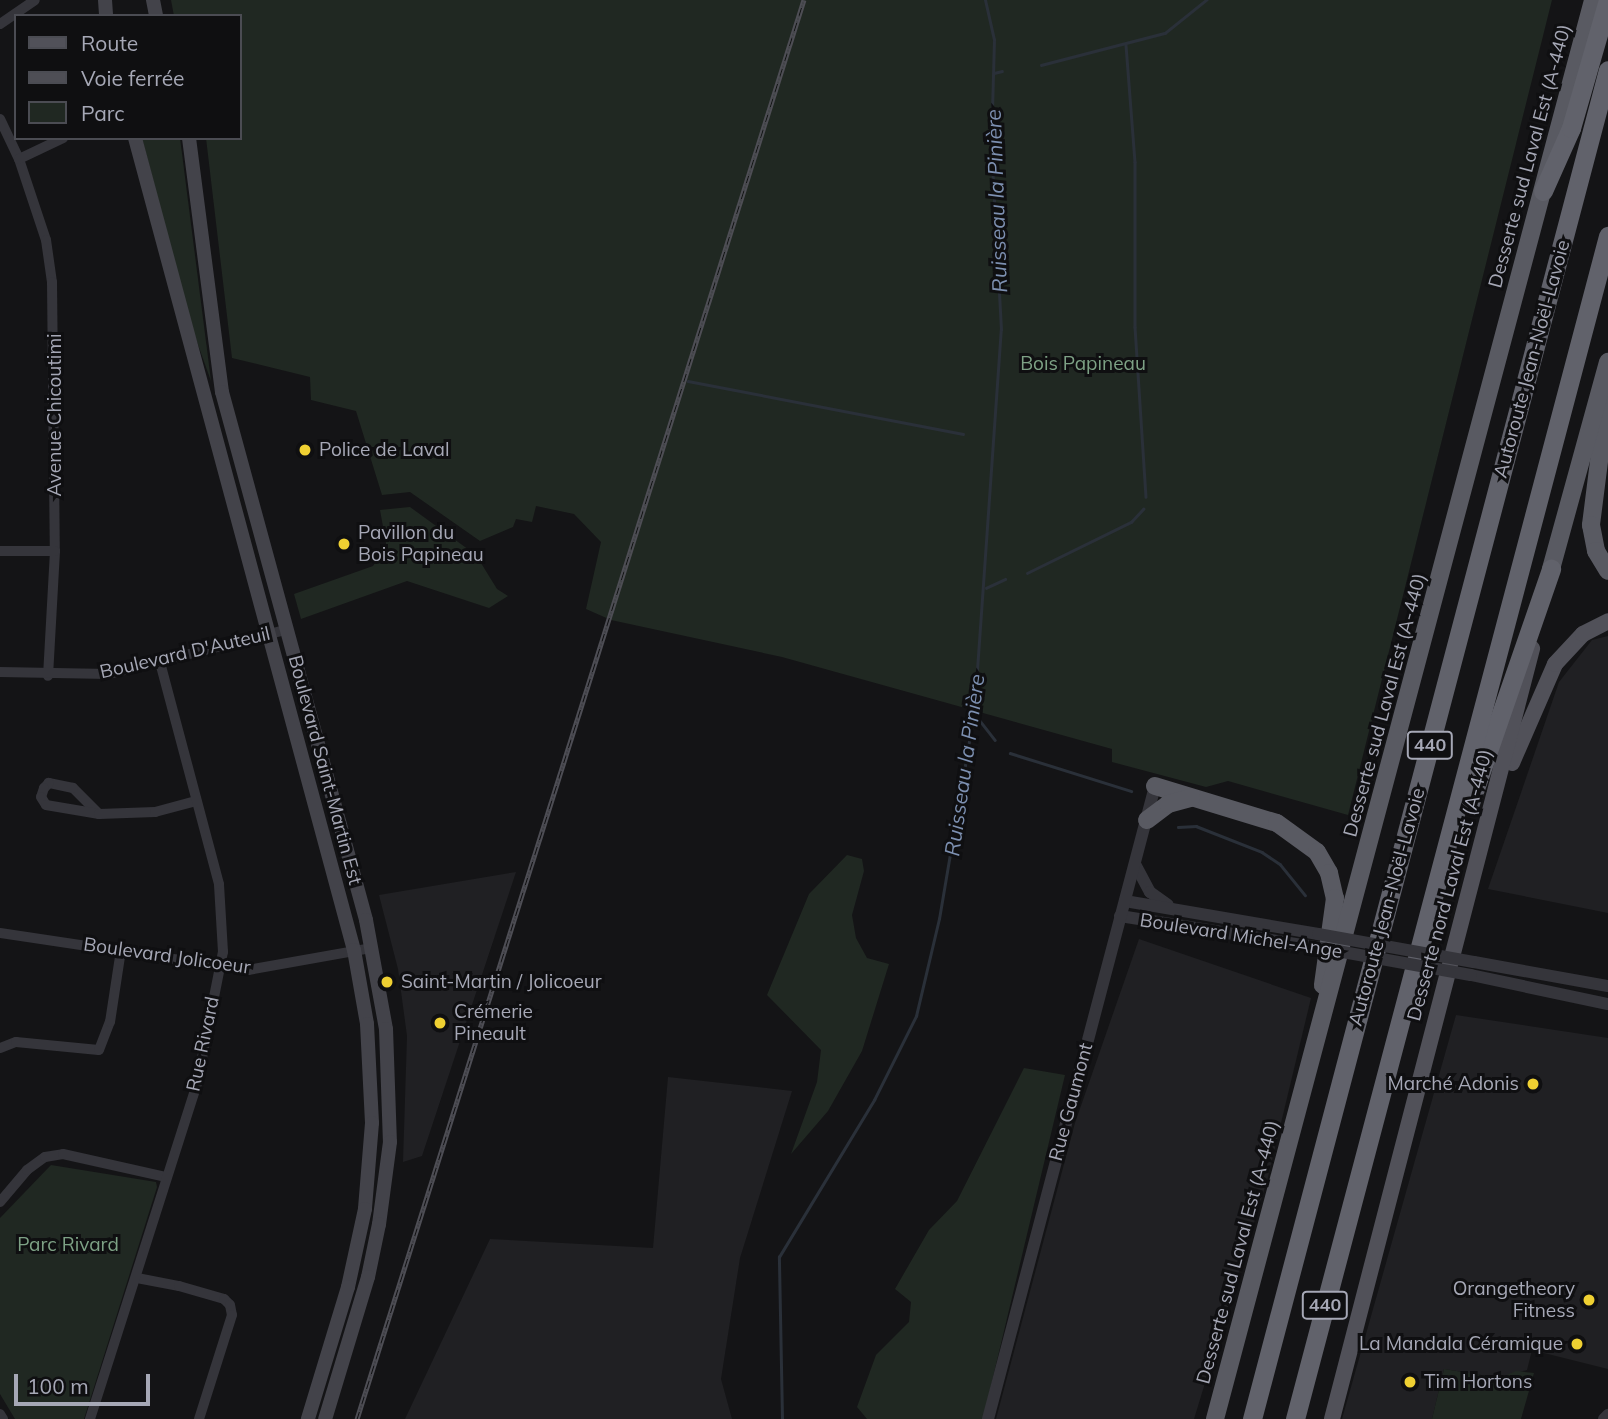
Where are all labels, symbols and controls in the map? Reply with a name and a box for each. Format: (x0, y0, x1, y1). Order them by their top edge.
legend (14, 14, 242, 140)
street label: Desserte sud Laval Est (A-440) (1484, 22, 1576, 290)
text: Route (81, 30, 138, 56)
text: Voie ferrée (81, 65, 185, 91)
text: Parc (81, 100, 125, 126)
water label: Ruisseau la Pinière (980, 109, 1012, 293)
street label: Autoroute Jean-Noël-Lavoie (1489, 238, 1575, 480)
street label: Avenue Chicoutimi (44, 333, 66, 497)
park label: Bois Papineau (1020, 353, 1146, 375)
place label: Police de Laval (319, 439, 450, 461)
marker: Police de Laval (297, 442, 313, 458)
place label: Pavillon du Bois Papineau (358, 522, 484, 566)
marker: Pavillon du Bois Papineau (336, 536, 352, 552)
street label: Desserte sud Laval Est (A-440) (1339, 571, 1431, 839)
street label: Boulevard D'Auteuil (98, 622, 272, 684)
street label: Boulevard Saint-Martin Est (283, 653, 367, 887)
water label: Ruisseau la Pinière (939, 672, 989, 858)
road number: 440 (1406, 730, 1454, 760)
street label: Desserte nord Laval Est (A-440) (1403, 747, 1497, 1023)
street label: Autoroute Jean-Noël-Lavoie (1344, 786, 1430, 1028)
street label: Boulevard Michel-Ange (1138, 909, 1344, 963)
street label: Boulevard Jolicoeur (82, 933, 252, 979)
place label: Saint-Martin / Jolicoeur (401, 971, 602, 993)
marker: Saint-Martin / Jolicoeur (379, 974, 395, 990)
street label: Rue Rivard (182, 994, 224, 1094)
place label: Crémerie Pineault (454, 1001, 533, 1045)
marker: Crémerie Pineault (432, 1015, 448, 1031)
street label: Rue Gaumont (1044, 1041, 1098, 1163)
place label: Marché Adonis (1387, 1073, 1519, 1095)
marker: Marché Adonis (1525, 1076, 1541, 1092)
street label: Desserte sud Laval Est (A-440) (1192, 1118, 1284, 1386)
park label: Parc Rivard (17, 1234, 119, 1256)
place label: Orangetheory Fitness (1453, 1278, 1575, 1322)
road number: 440 (1300, 1290, 1350, 1320)
marker: Orangetheory Fitness (1581, 1292, 1597, 1308)
place label: La Mandala Céramique (1359, 1333, 1563, 1355)
marker: La Mandala Céramique (1569, 1336, 1585, 1352)
scale bar (18, 1360, 154, 1404)
place label: Tim Hortons (1424, 1371, 1532, 1393)
text: 100 m (27, 1373, 89, 1399)
marker: Tim Hortons (1402, 1374, 1418, 1390)

